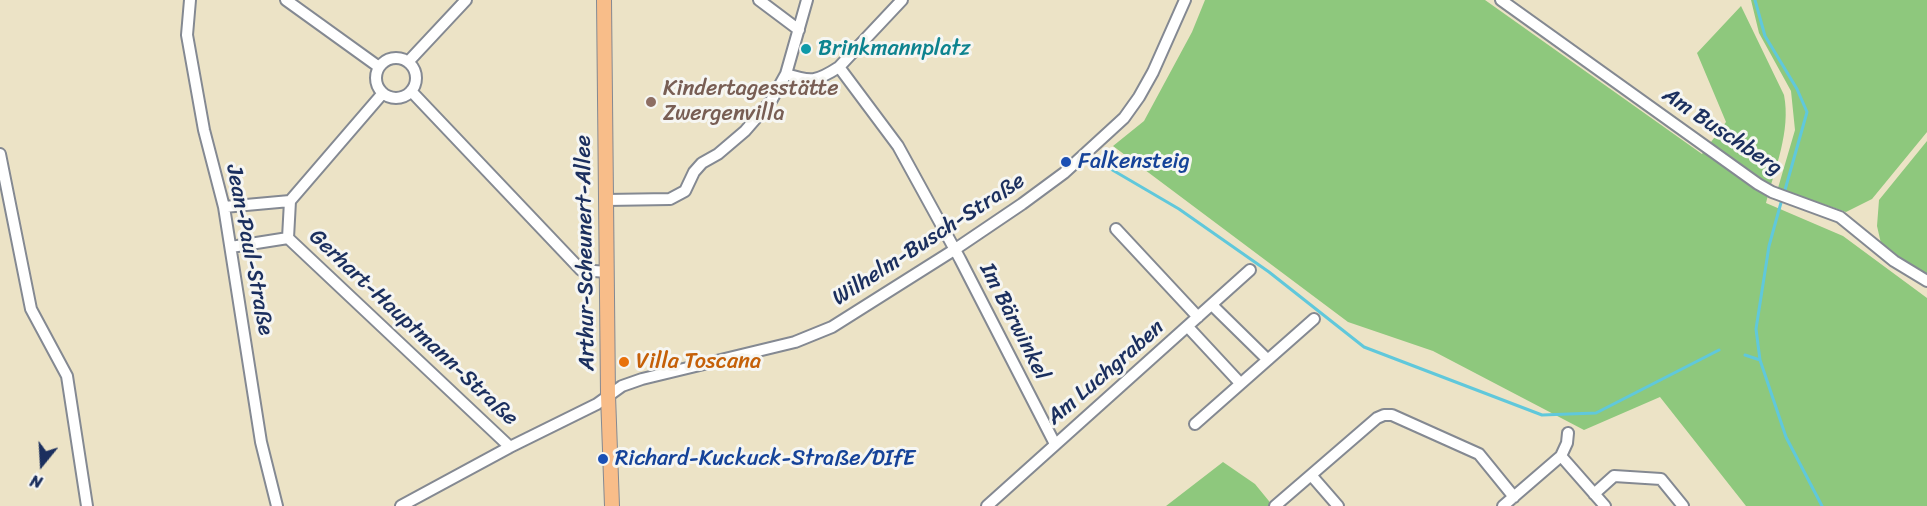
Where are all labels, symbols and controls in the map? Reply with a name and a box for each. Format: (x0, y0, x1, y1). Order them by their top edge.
place label: Brinkmannplatz (818, 36, 971, 62)
marker: Brinkmannplatz (799, 42, 813, 56)
place label: Kindertagesstätte Zwergenvilla (663, 76, 839, 128)
street label: Am Buschberg (1657, 82, 1787, 182)
marker: Kindertagesstätte Zwergenvilla (644, 95, 658, 109)
street label: Arthur-Scheunert-Allee (571, 135, 601, 371)
place label: Falkensteig (1078, 149, 1190, 175)
marker: Falkensteig (1059, 155, 1073, 169)
street label: Jean-Paul-Straße (219, 162, 279, 338)
street label: Wilhelm-Busch-Straße (828, 168, 1030, 312)
street label: Gerhart-Hauptmann-Straße (303, 224, 523, 432)
street label: Im Bärwinkel (973, 259, 1055, 385)
street label: Am Luchgraben (1042, 315, 1170, 431)
place label: Villa Toscana (636, 349, 761, 375)
marker: Villa Toscana (617, 355, 631, 369)
north arrow (12, 434, 72, 494)
place label: Richard-Kuckuck-Straße/DIfE (615, 446, 915, 472)
marker: Richard-Kuckuck-Straße/DIfE (596, 452, 610, 466)
text: N (27, 466, 46, 497)

